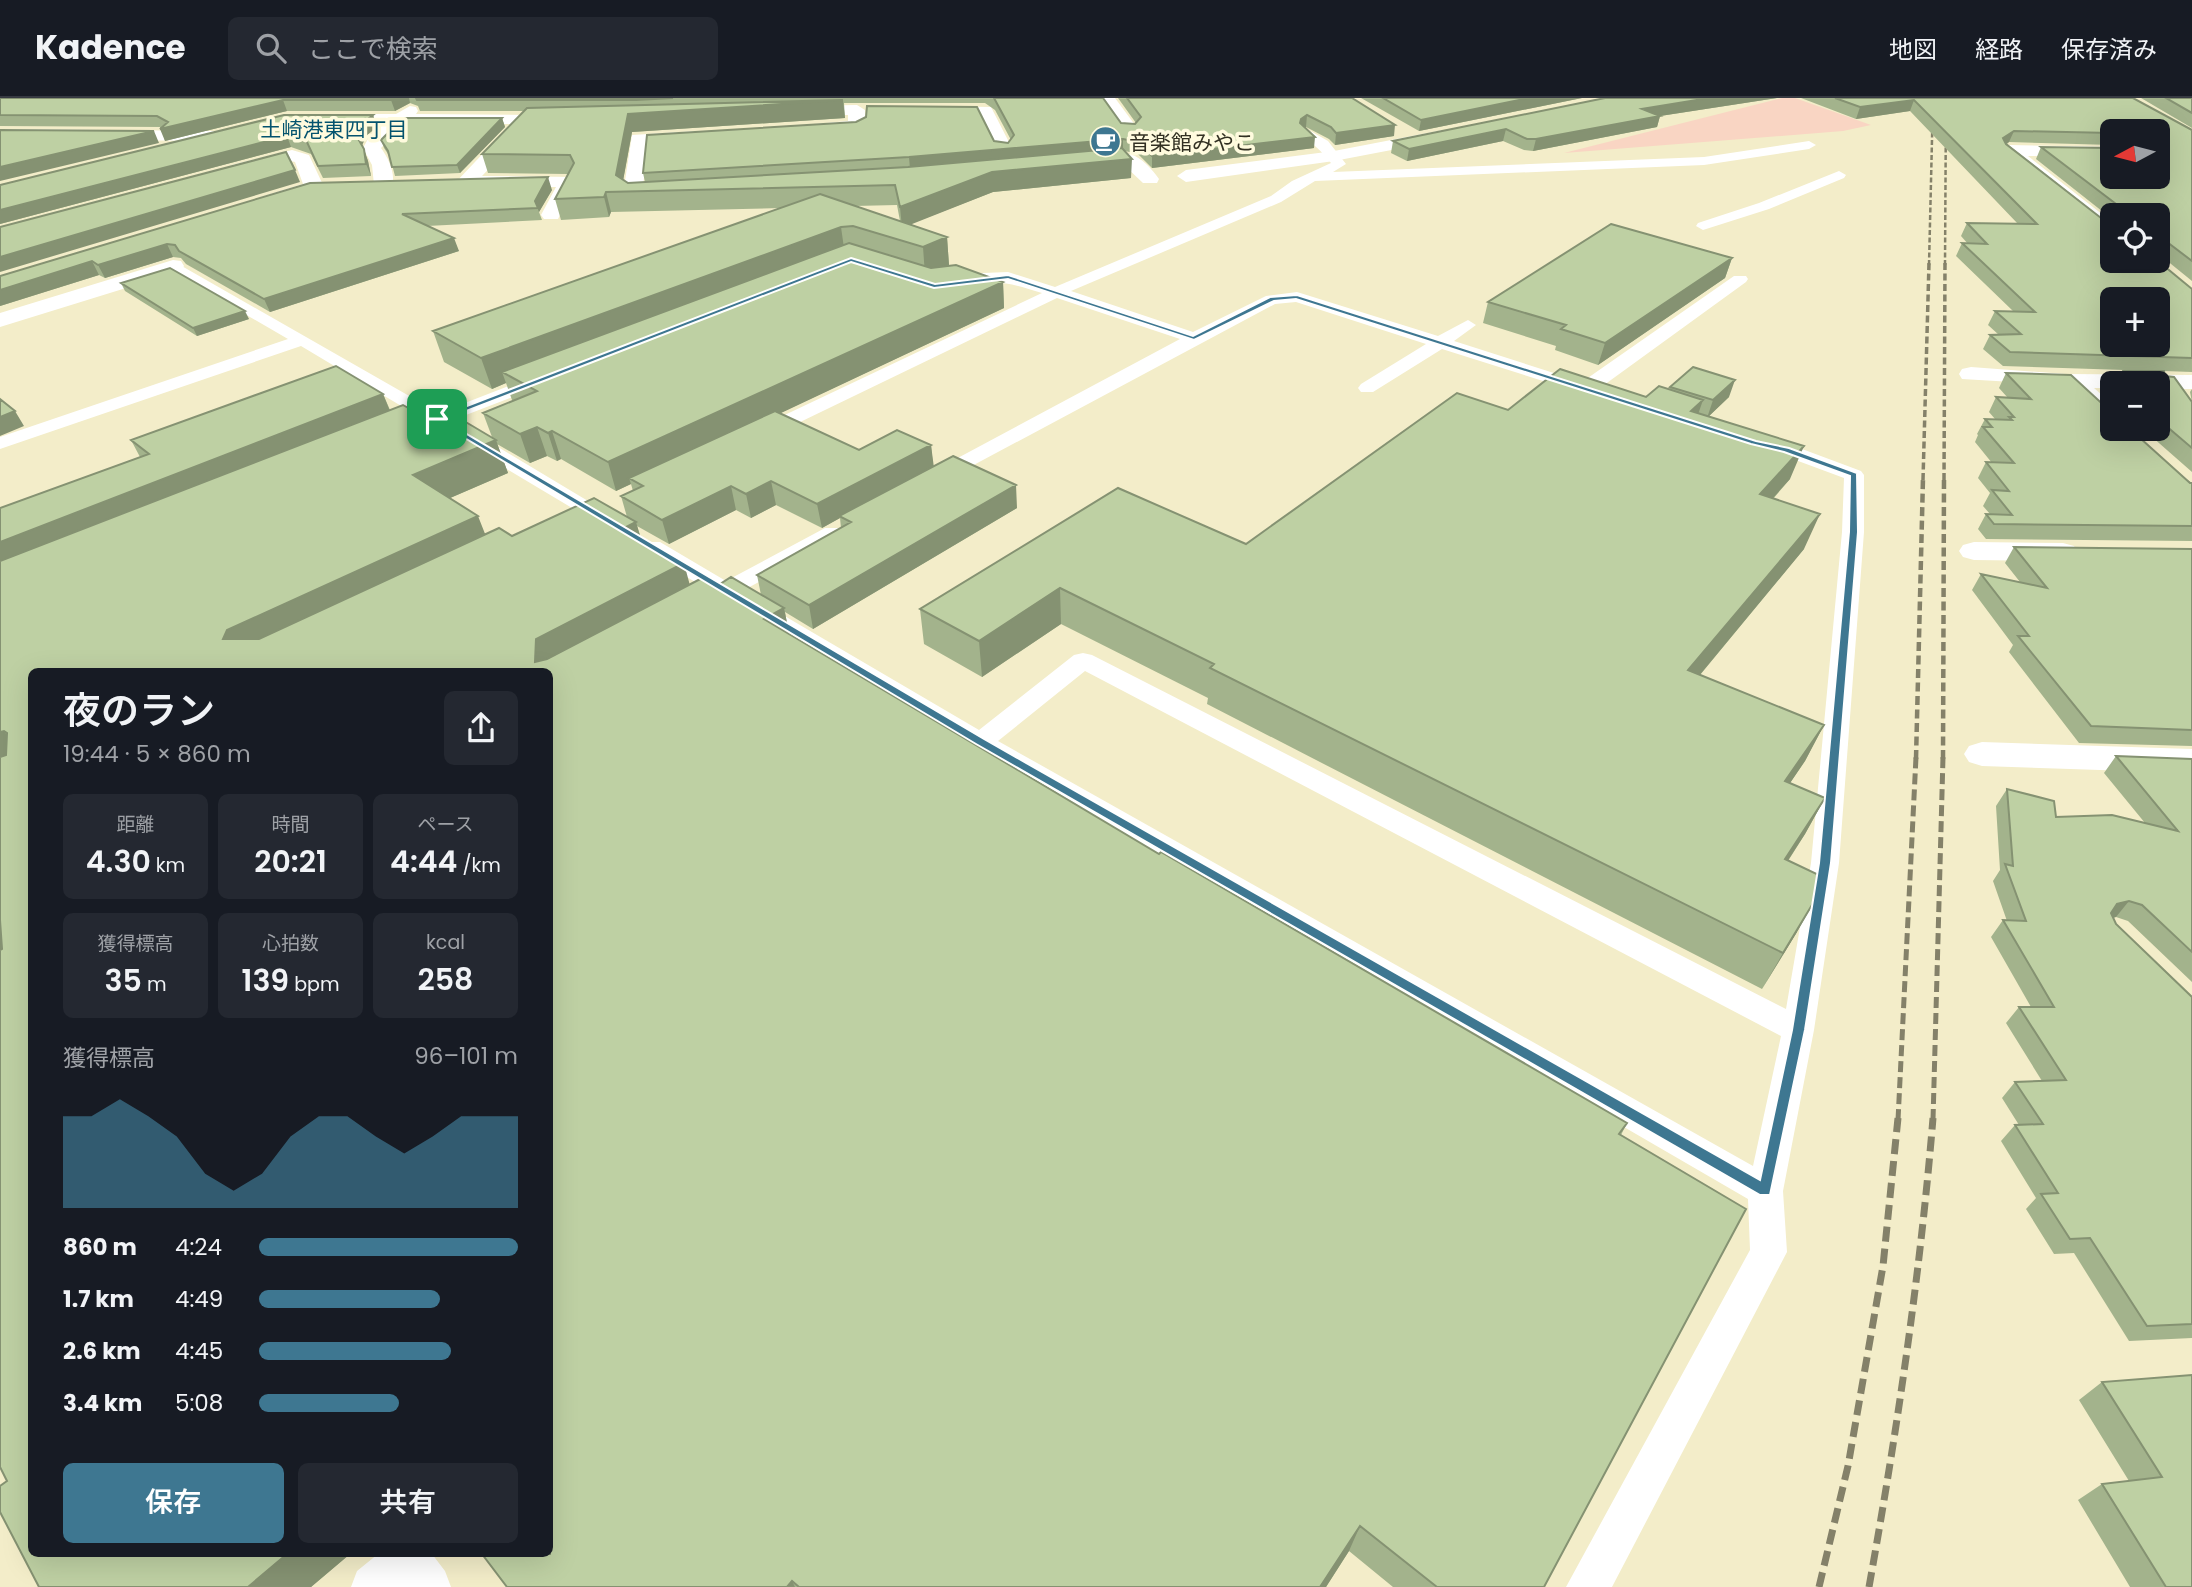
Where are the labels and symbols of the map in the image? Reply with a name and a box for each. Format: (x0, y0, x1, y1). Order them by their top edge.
district label: 土崎港東四丁目 (261, 115, 408, 144)
north arrow (2100, 119, 2170, 189)
cafe icon: 音楽館みやこ (1089, 125, 1123, 159)
place label: 音楽館みやこ (1129, 128, 1255, 157)
pin (407, 389, 467, 449)

